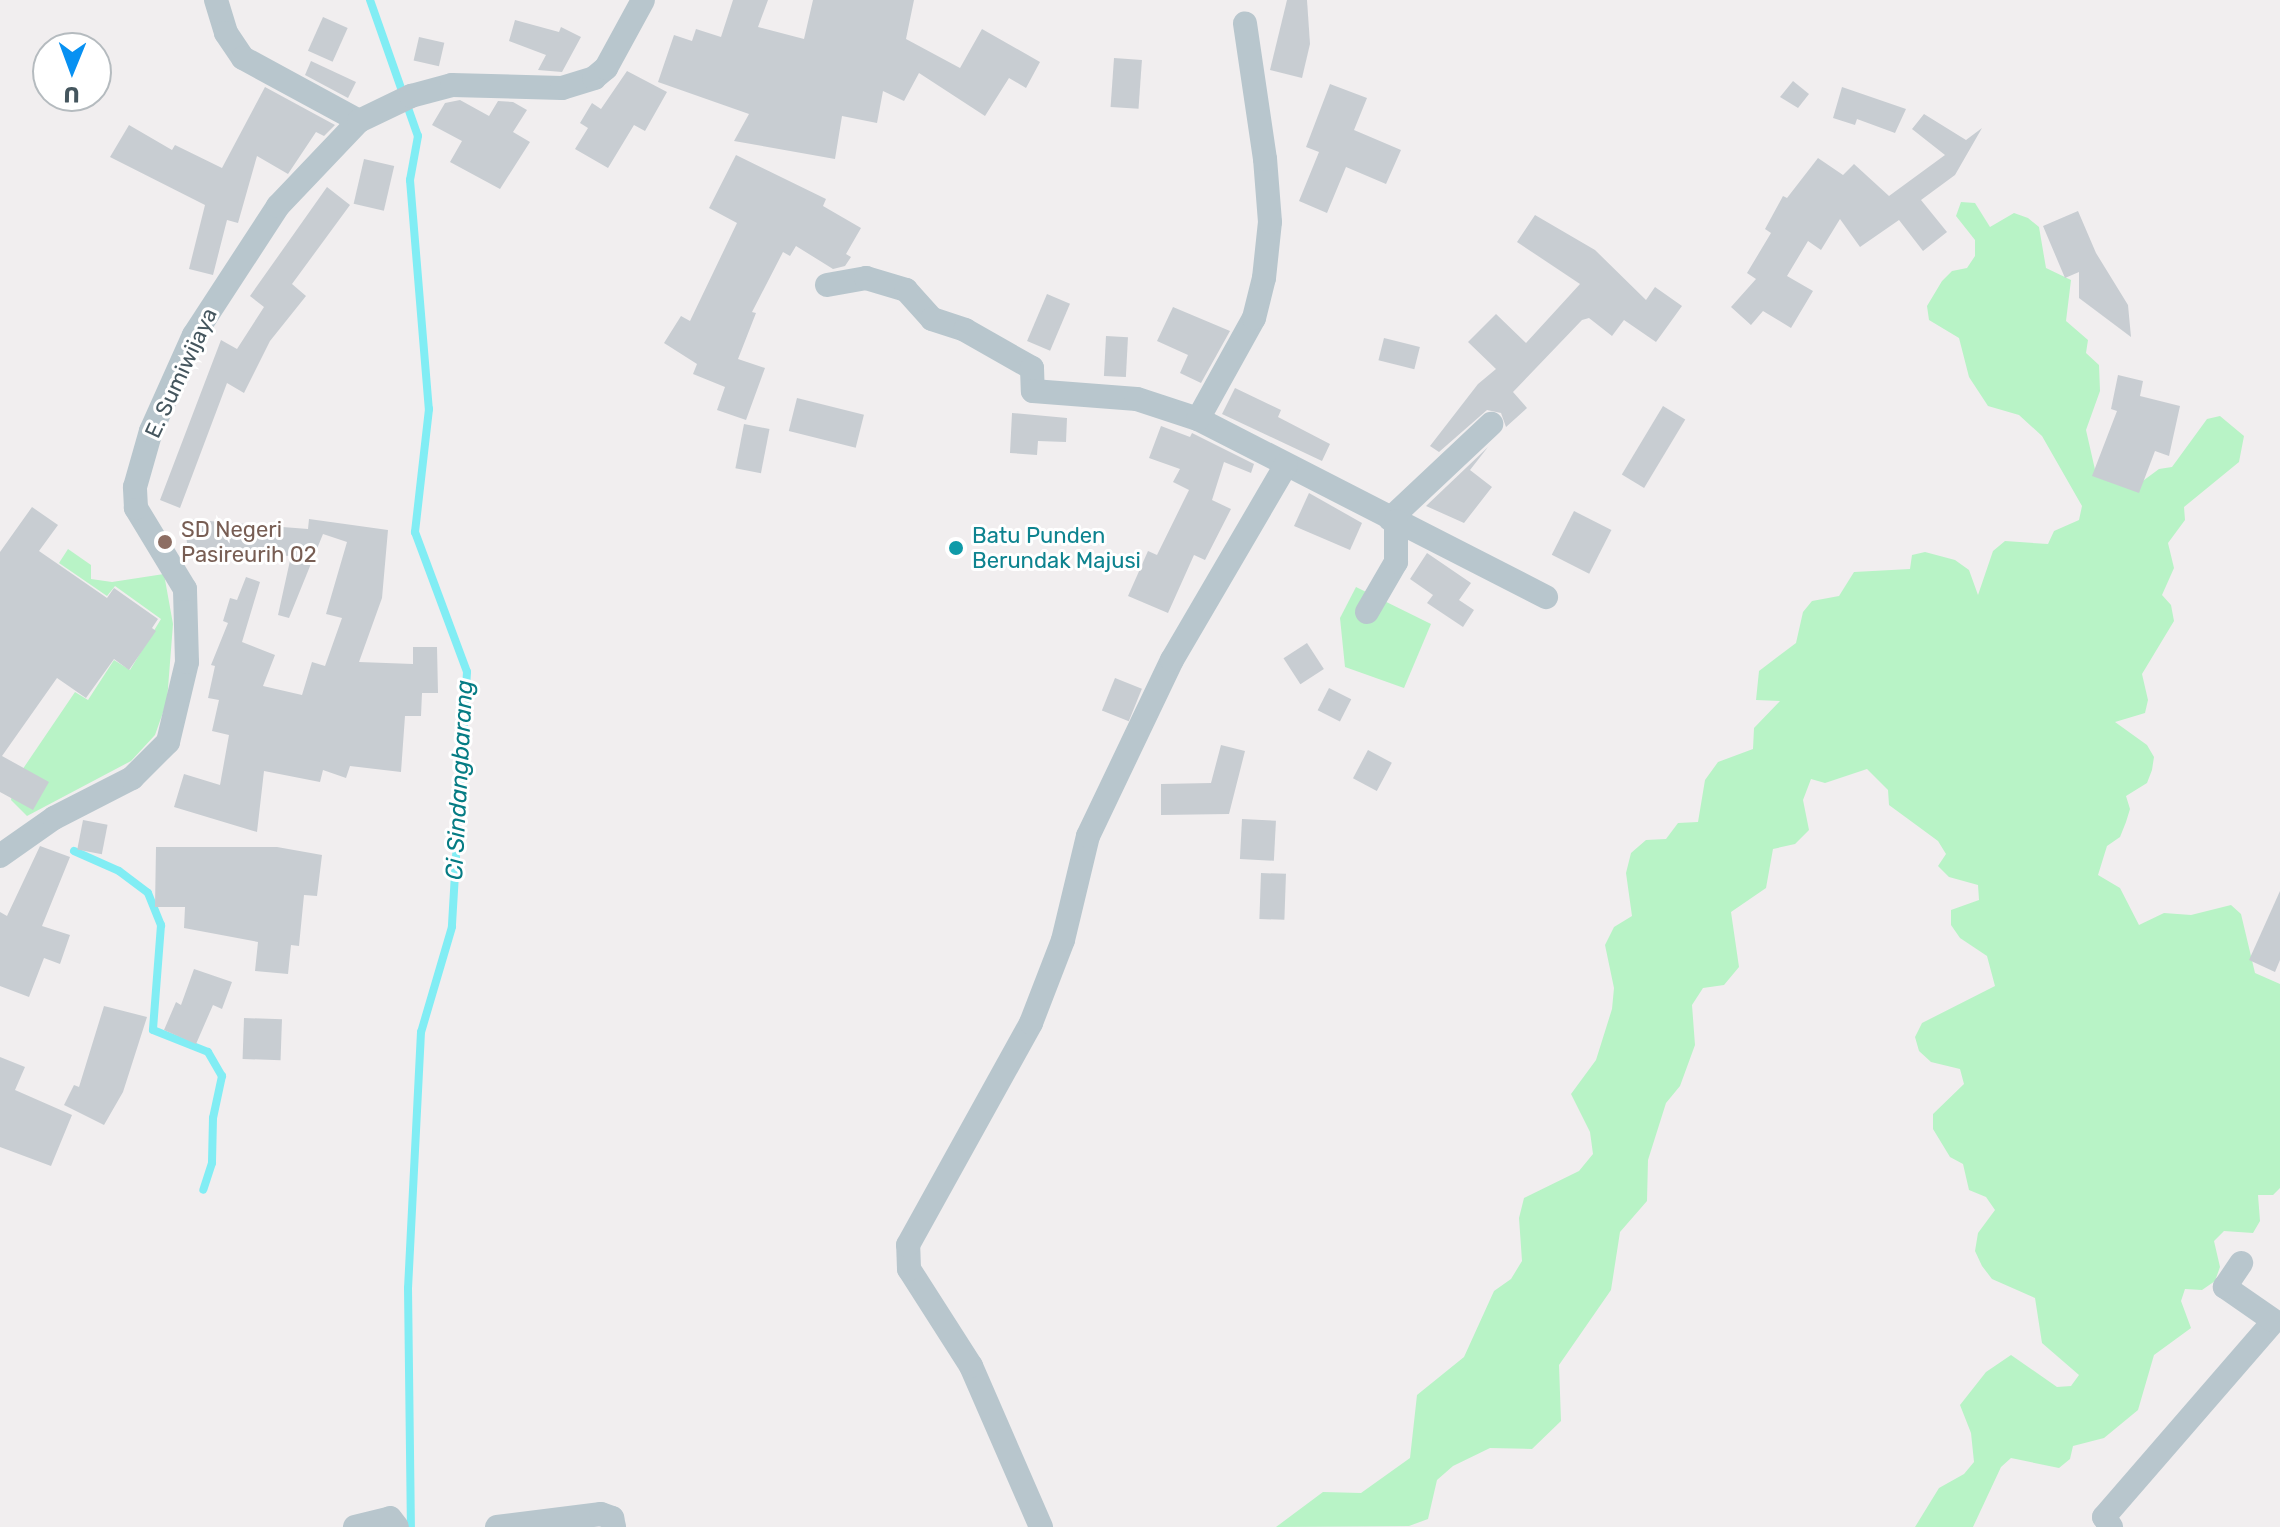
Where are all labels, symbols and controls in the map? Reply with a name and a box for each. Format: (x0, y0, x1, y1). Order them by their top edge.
north arrow (32, 32, 112, 112)
text: U (63, 81, 80, 108)
street label: E. Sumiwijaya (139, 304, 223, 442)
place label: SD Negeri Pasireurih 02 (181, 516, 317, 568)
place label: Batu Punden Berundak Majusi (972, 522, 1141, 574)
marker: SD Negeri Pasireurih 02 (156, 533, 174, 551)
marker: Batu Punden Berundak Majusi (947, 539, 965, 557)
water label: Ci Sindangbarang (440, 679, 480, 881)

